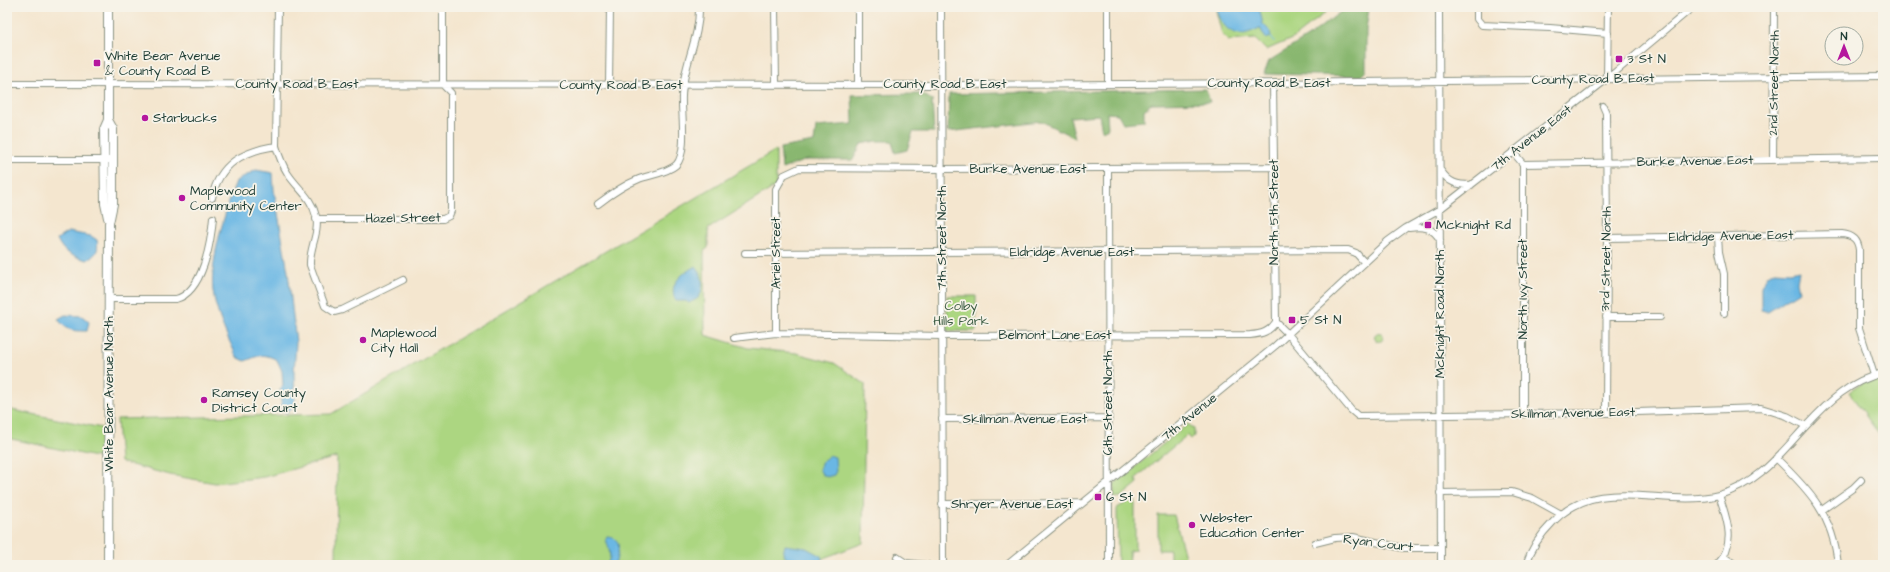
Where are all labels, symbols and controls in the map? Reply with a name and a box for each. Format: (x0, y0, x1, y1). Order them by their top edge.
north arrow (1824, 26, 1864, 66)
text: N (1841, 29, 1848, 44)
street label: 2nd Street North (1764, 30, 1784, 136)
place label: White Bear Avenue & County Road B (105, 47, 221, 81)
place label: 3 St N (1627, 50, 1666, 68)
marker: 3 St N (1614, 54, 1624, 64)
marker: White Bear Avenue & County Road B (92, 58, 102, 68)
street label: County Road B East (1531, 69, 1655, 90)
street label: County Road B East (1208, 74, 1331, 93)
street label: County Road B East (236, 75, 359, 94)
street label: County Road B East (884, 75, 1007, 94)
street label: County Road B East (560, 76, 683, 95)
street label: 7th Avenue East (1487, 100, 1576, 175)
place label: Starbucks (153, 109, 218, 127)
marker: Starbucks (140, 113, 150, 123)
street label: Burke Avenue East (1636, 151, 1754, 171)
street label: North 5th Street (1265, 158, 1283, 265)
street label: Burke Avenue East (970, 160, 1087, 178)
place label: Maplewood Community Center (190, 182, 302, 216)
street label: 7th Street North (933, 185, 951, 290)
marker: Maplewood Community Center (177, 193, 187, 203)
street label: 3rd Street North (1596, 206, 1616, 312)
street label: Hazel Street (365, 208, 442, 228)
street label: Ariel Street (767, 216, 785, 289)
place label: Mcknight Rd (1436, 216, 1511, 235)
marker: Mcknight Rd (1423, 220, 1433, 230)
street label: Eldridge Avenue East (1669, 226, 1794, 247)
street label: North Ivy Street (1514, 238, 1533, 339)
street label: Eldridge Avenue East (1010, 243, 1135, 262)
street label: McKnight Road North (1431, 249, 1450, 378)
park label: Colby Hills Park (933, 297, 989, 330)
place label: 5 St N (1300, 311, 1341, 329)
marker: 5 St N (1287, 315, 1297, 325)
street label: White Bear Avenue North (100, 316, 118, 472)
place label: Maplewood City Hall (371, 324, 437, 358)
street label: Belmont Lane East (998, 326, 1112, 344)
marker: Maplewood City Hall (358, 335, 368, 345)
street label: 6th Street North (1099, 350, 1117, 455)
place label: Ramsey County District Court (212, 384, 306, 417)
street label: 7th Avenue (1157, 389, 1221, 445)
marker: Ramsey County District Court (199, 395, 209, 405)
street label: Skillman Avenue East (1511, 403, 1636, 423)
street label: Skillman Avenue East (963, 410, 1088, 428)
place label: 6 St N (1106, 488, 1146, 506)
marker: 6 St N (1093, 492, 1103, 502)
street label: Shryer Avenue East (951, 495, 1074, 514)
place label: Webster Education Center (1200, 509, 1304, 542)
marker: Webster Education Center (1187, 520, 1197, 530)
street label: Ryan Court (1342, 530, 1415, 557)

